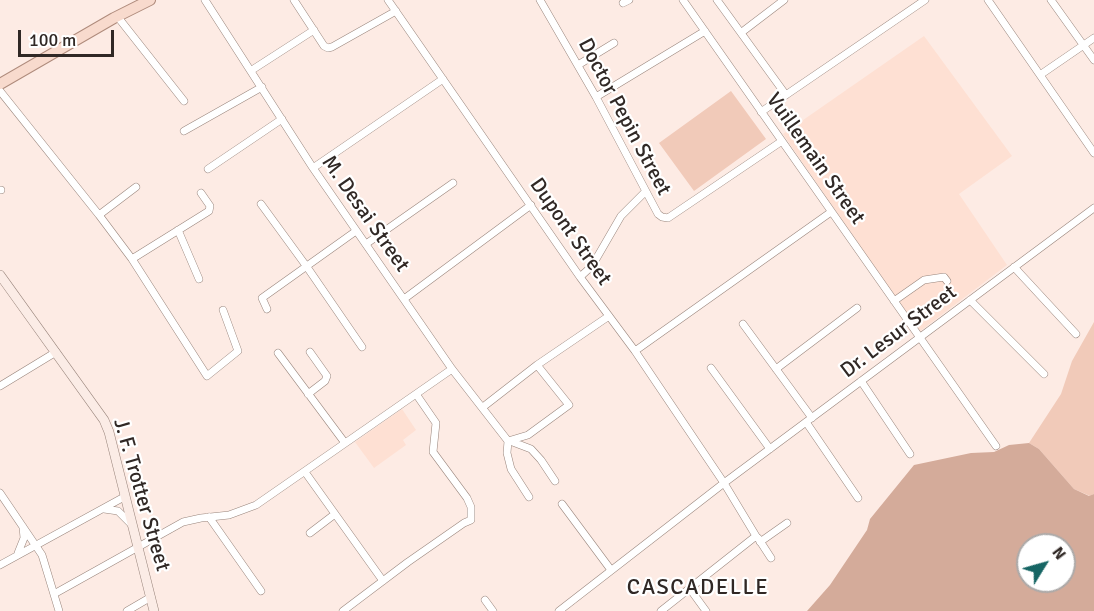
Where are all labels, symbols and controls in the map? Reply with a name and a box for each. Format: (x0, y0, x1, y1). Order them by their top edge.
scale bar (21, 18, 117, 56)
text: 100 m (29, 29, 76, 51)
street label: Doctor Pepin Street (572, 34, 676, 200)
street label: Vuillemain Street (760, 88, 870, 230)
street label: M. Desai Street (316, 151, 414, 277)
street label: Dupont Street (524, 173, 616, 291)
street label: Dr. Lesur Street (836, 280, 962, 384)
street label: J. F. Trotter Street (107, 416, 175, 574)
north arrow (1016, 533, 1076, 593)
text: N (1047, 543, 1070, 564)
district label: CASCADELLE (627, 575, 769, 601)

